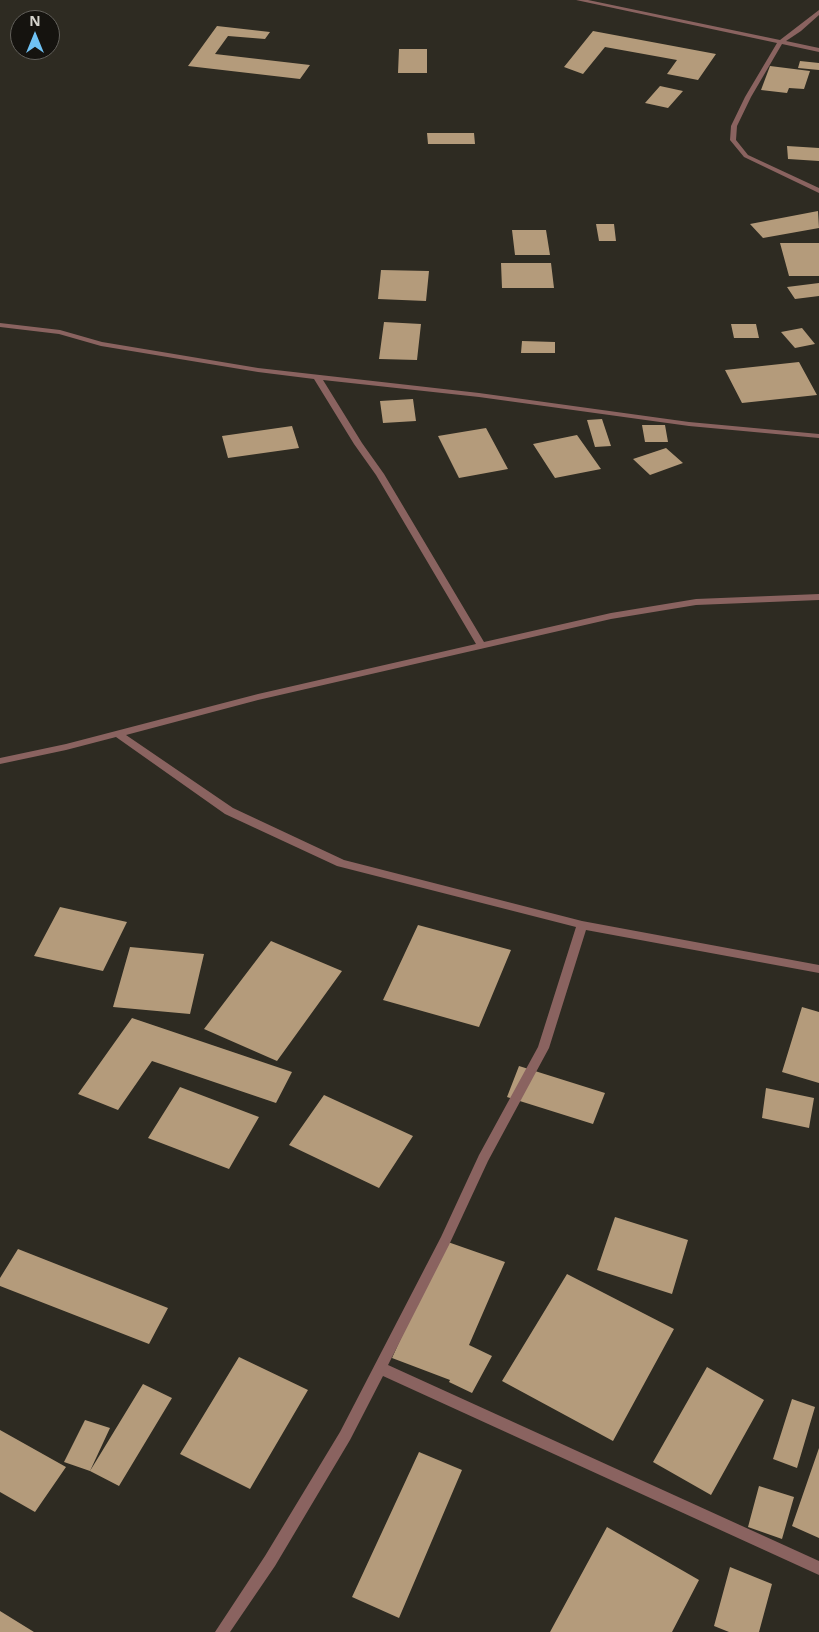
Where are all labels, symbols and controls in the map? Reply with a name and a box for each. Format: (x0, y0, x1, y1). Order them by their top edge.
north arrow (10, 10, 60, 60)
text: N (29, 11, 41, 30)

